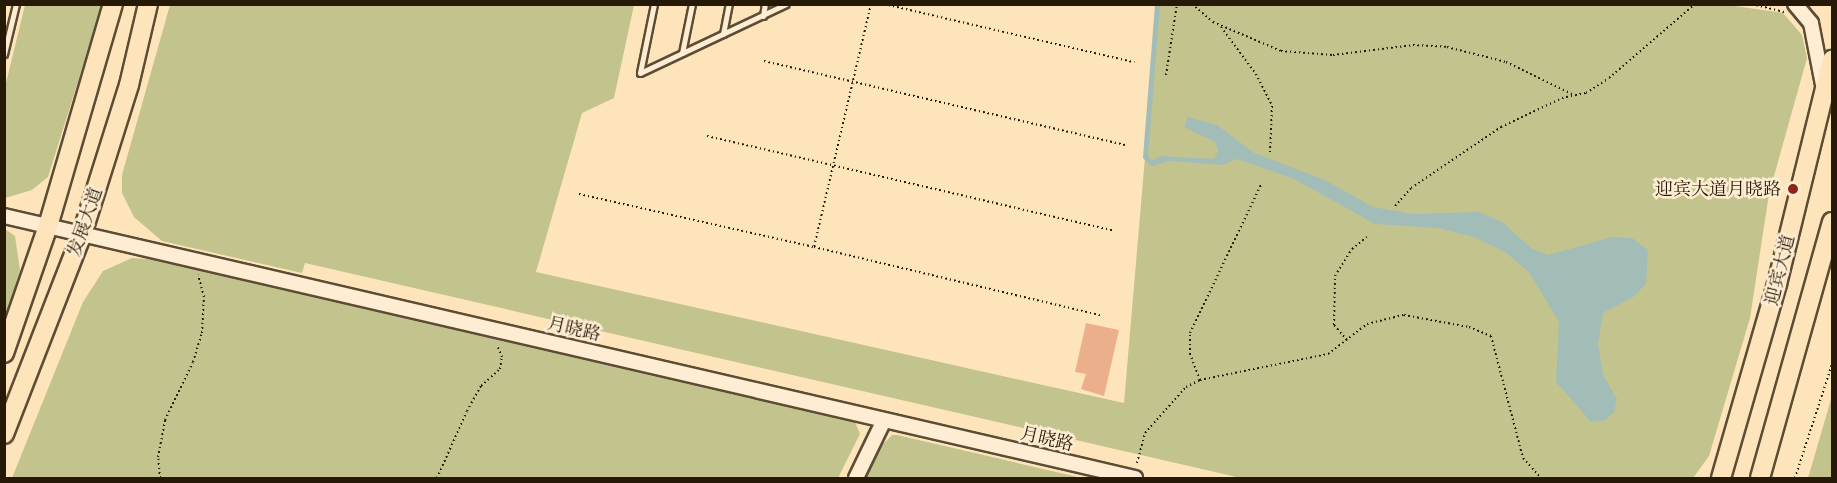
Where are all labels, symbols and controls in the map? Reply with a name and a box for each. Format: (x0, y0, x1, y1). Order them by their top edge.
place label: 迎宾大道月晓路 (1655, 178, 1781, 200)
marker: 迎宾大道月晓路 (1786, 182, 1800, 196)
street label: 发展大道 (63, 184, 107, 260)
street label: 迎宾大道 (1761, 232, 1799, 308)
street label: 月晓路 (545, 312, 603, 346)
street label: 月晓路 (1018, 422, 1076, 456)

